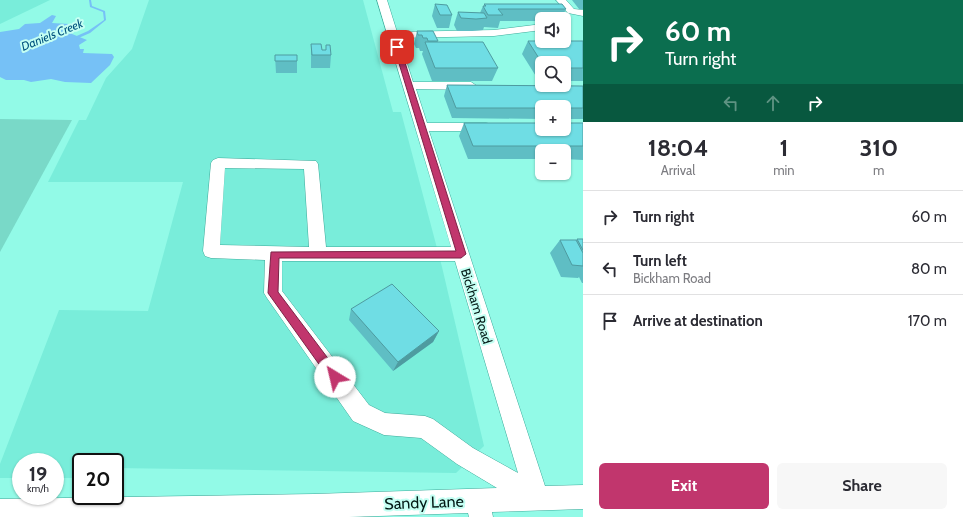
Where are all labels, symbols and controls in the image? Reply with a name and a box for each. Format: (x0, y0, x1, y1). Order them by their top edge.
map controls (535, 12, 571, 180)
button: sound (535, 12, 571, 48)
text: 60 m (665, 14, 731, 48)
water label: Daniels Creek (19, 15, 86, 54)
icon: right (599, 16, 651, 68)
pin (380, 30, 414, 64)
icon: arrive (386, 36, 408, 58)
text: Turn right (665, 48, 736, 70)
button: search (535, 56, 571, 92)
icon: left (720, 92, 742, 114)
icon: ahead (762, 92, 784, 114)
icon: right (804, 92, 826, 114)
button: + (535, 100, 571, 136)
text: 18:04 (648, 133, 708, 162)
text: 1 (779, 133, 788, 162)
text: 310 (859, 133, 898, 162)
button: − (535, 144, 571, 180)
text: Arrival (661, 162, 695, 178)
text: min (773, 162, 795, 178)
text: m (873, 162, 884, 178)
icon: right (599, 206, 621, 228)
text: Turn right (633, 208, 694, 226)
text: 60 m (911, 208, 947, 226)
text: Turn left (633, 252, 687, 270)
icon: left (599, 258, 621, 280)
text: 80 m (911, 260, 947, 278)
street label: Bickham Road (458, 266, 496, 346)
text: Bickham Road (633, 270, 711, 286)
icon: arrive (599, 310, 621, 332)
text: Arrive at destination (633, 312, 763, 330)
text: 170 m (908, 312, 947, 330)
position arrow (314, 356, 356, 398)
speed limit sign: 20 (72, 453, 124, 505)
text: 19 (29, 462, 47, 486)
button: Exit (599, 463, 769, 509)
button: Share (777, 463, 947, 509)
text: km/h (27, 482, 49, 495)
street label: Sandy Lane (384, 492, 464, 513)

